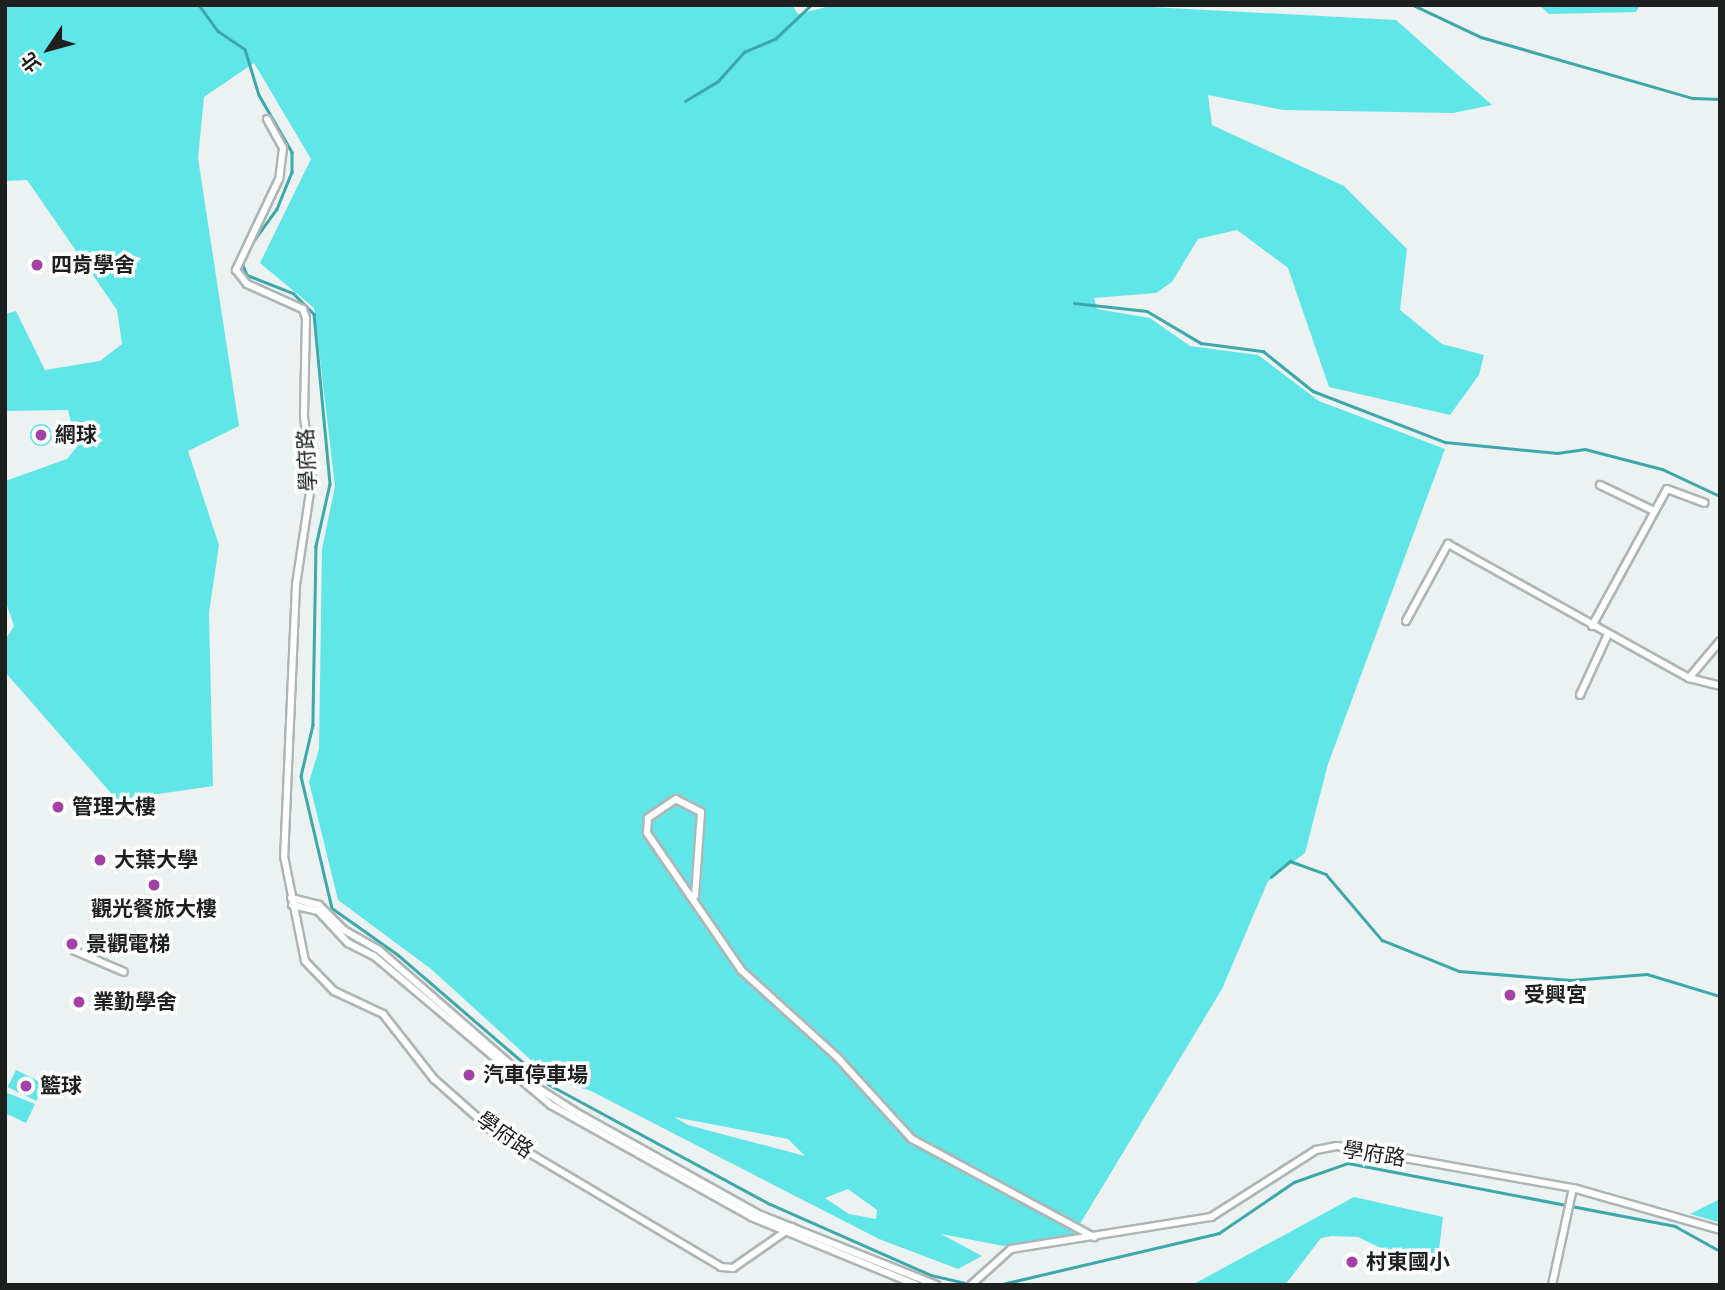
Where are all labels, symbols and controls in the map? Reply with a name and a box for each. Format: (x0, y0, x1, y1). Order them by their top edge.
north arrow (14, 14, 84, 84)
text: 北 (15, 46, 48, 77)
place label: 四肯學舍 (51, 252, 135, 278)
marker: 四肯學舍 (29, 257, 45, 273)
place label: 網球 (55, 422, 97, 448)
marker: 網球 (33, 427, 49, 443)
street label: 學府路 (293, 428, 321, 492)
place label: 管理大樓 (72, 794, 156, 820)
marker: 管理大樓 (50, 799, 66, 815)
place label: 大葉大學 (114, 847, 198, 873)
marker: 大葉大學 (92, 852, 108, 868)
marker: 觀光餐旅大樓 (146, 877, 162, 893)
place label: 觀光餐旅大樓 (91, 896, 217, 922)
place label: 景觀電梯 (86, 931, 170, 957)
marker: 景觀電梯 (64, 936, 80, 952)
place label: 受興宮 (1524, 982, 1587, 1008)
marker: 受興宮 (1502, 987, 1518, 1003)
place label: 業勤學舍 (93, 989, 177, 1015)
marker: 業勤學舍 (71, 994, 87, 1010)
place label: 汽車停車場 (483, 1062, 588, 1088)
marker: 汽車停車場 (461, 1067, 477, 1083)
place label: 籃球 (40, 1073, 82, 1099)
marker: 籃球 (18, 1078, 34, 1094)
street label: 學府路 (472, 1107, 538, 1163)
street label: 學府路 (1341, 1137, 1407, 1171)
place label: 村東國小 (1366, 1249, 1450, 1275)
marker: 村東國小 (1344, 1254, 1360, 1270)

